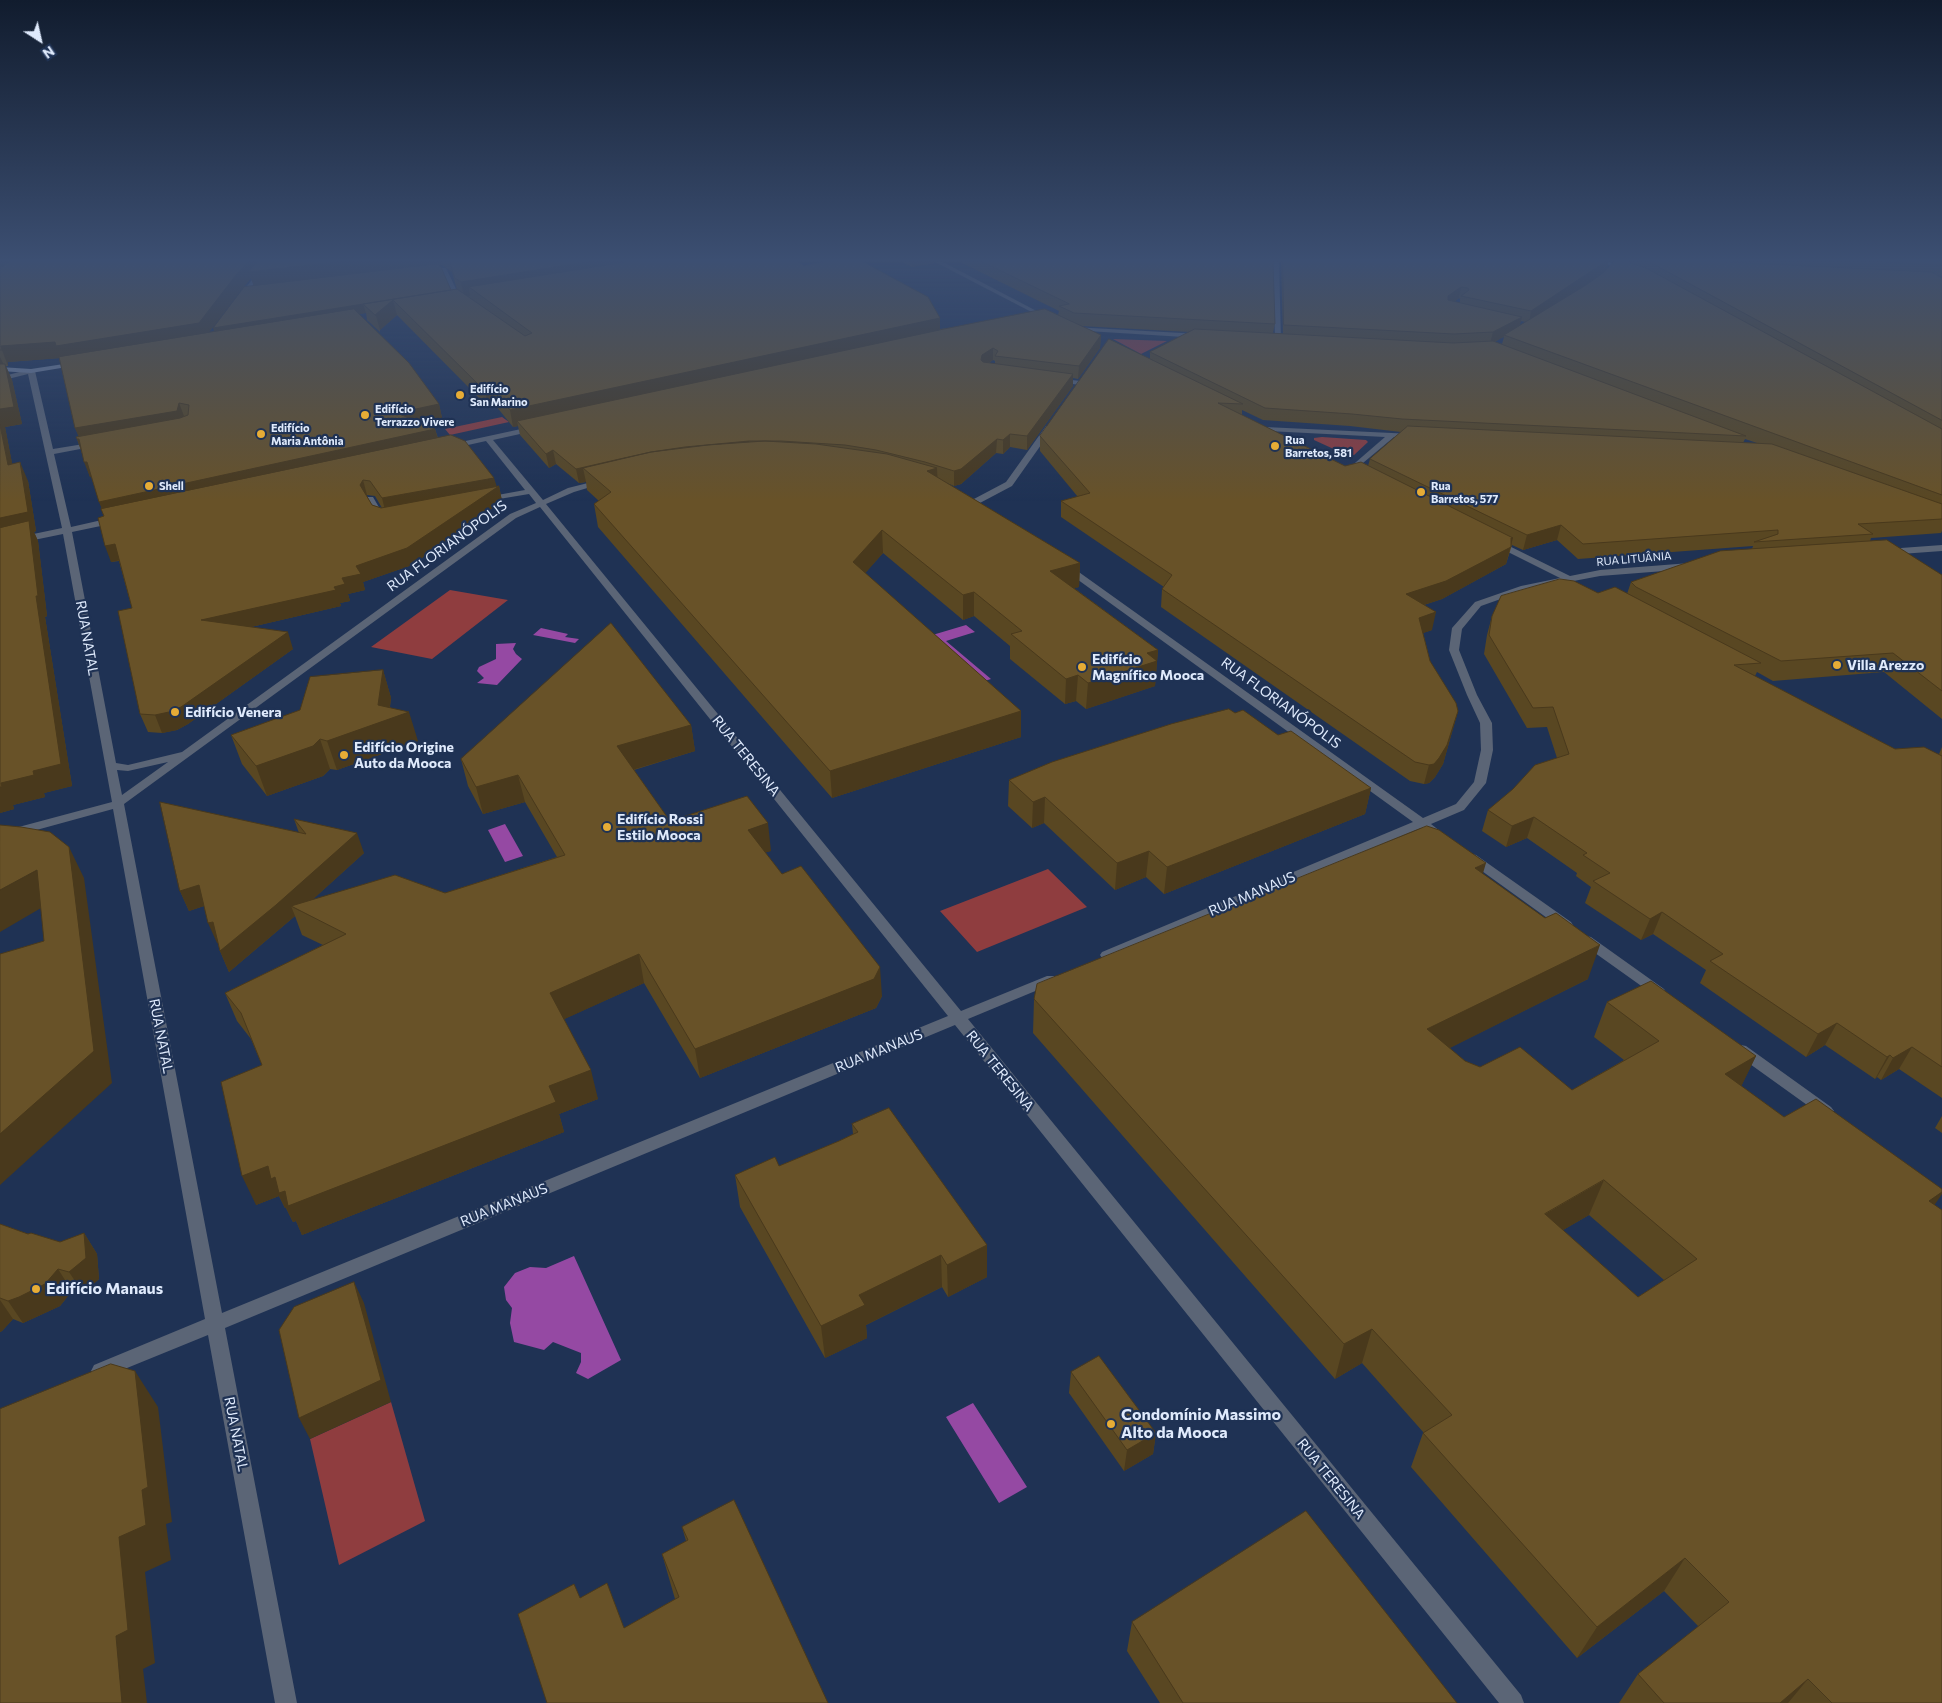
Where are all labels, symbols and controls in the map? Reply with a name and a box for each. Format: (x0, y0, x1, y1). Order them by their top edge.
north arrow (15, 15, 65, 65)
text: N (40, 43, 58, 63)
place label: Edifício San Marino (470, 382, 528, 408)
marker: Edifício San Marino (454, 389, 466, 401)
place label: Edifício Terrazzo Vivere (375, 402, 454, 428)
marker: Edifício Terrazzo Vivere (359, 409, 371, 421)
place label: Edifício Maria Antônia (271, 421, 343, 447)
marker: Edifício Maria Antônia (255, 428, 267, 440)
place label: Rua Barretos, 581 (1285, 433, 1352, 459)
marker: Rua Barretos, 581 (1269, 440, 1281, 452)
place label: Shell (159, 479, 184, 493)
place label: Rua Barretos, 577 (1431, 479, 1498, 505)
marker: Shell (143, 480, 155, 492)
marker: Rua Barretos, 577 (1415, 486, 1427, 498)
street label: RUA FLORIANÓPOLIS (384, 497, 510, 595)
street label: RUA LITUÂNIA (1596, 549, 1672, 569)
street label: RUA NATAL (72, 599, 102, 677)
place label: Edifício Magnífico Mooca (1092, 651, 1204, 684)
street label: RUA FLORIANÓPOLIS (1218, 654, 1344, 752)
place label: Villa Arezzo (1847, 657, 1924, 673)
marker: Villa Arezzo (1831, 659, 1843, 671)
marker: Edifício Magnífico Mooca (1076, 661, 1088, 673)
place label: Edifício Venera (185, 704, 282, 720)
marker: Edifício Venera (169, 706, 181, 718)
street label: RUA TERESINA (708, 712, 784, 800)
place label: Edifício Origine Auto da Mooca (354, 739, 454, 772)
marker: Edifício Origine Auto da Mooca (338, 749, 350, 761)
place label: Edifício Rossi Estilo Mooca (617, 811, 703, 844)
marker: Edifício Rossi Estilo Mooca (601, 821, 613, 833)
street label: RUA MANAUS (1206, 868, 1298, 920)
street label: RUA NATAL (146, 997, 176, 1075)
street label: RUA MANAUS (833, 1026, 925, 1076)
street label: RUA TERESINA (962, 1027, 1038, 1115)
street label: RUA MANAUS (458, 1180, 550, 1230)
place label: Edifício Manaus (46, 1279, 163, 1299)
marker: Edifício Manaus (30, 1283, 42, 1295)
street label: RUA NATAL (221, 1395, 251, 1473)
place label: Condomínio Massimo Alto da Mooca (1121, 1405, 1281, 1443)
marker: Condomínio Massimo Alto da Mooca (1105, 1418, 1117, 1430)
street label: RUA TERESINA (1293, 1435, 1369, 1523)

